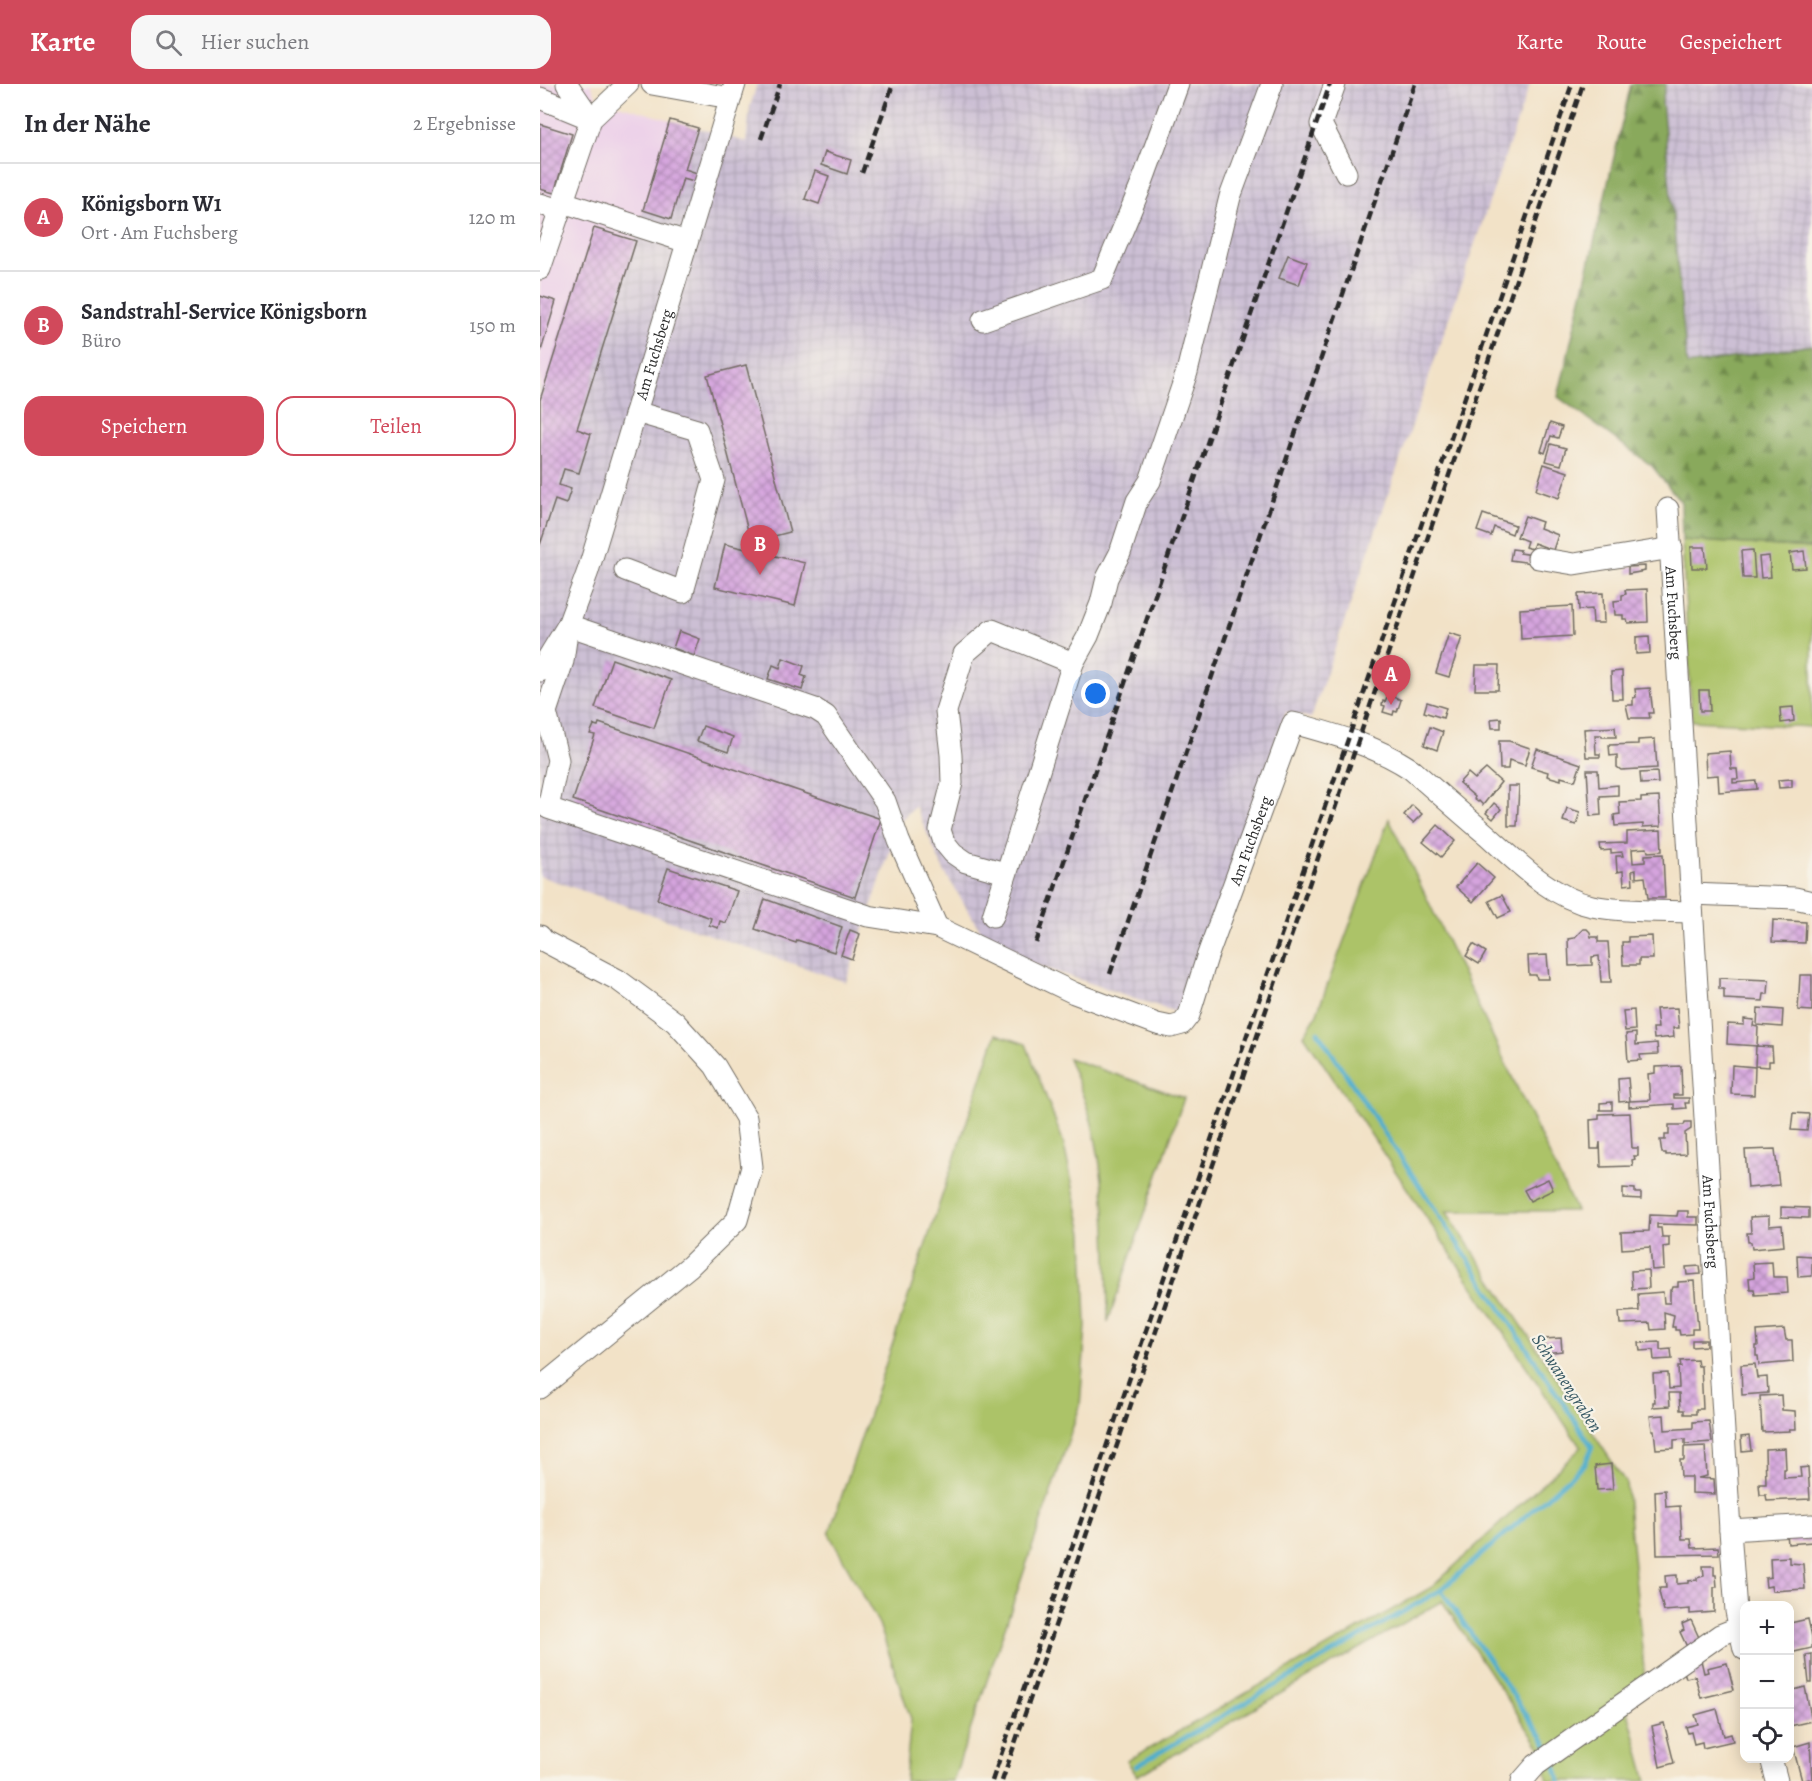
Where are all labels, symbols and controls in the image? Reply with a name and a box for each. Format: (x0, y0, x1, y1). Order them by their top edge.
search box (131, 15, 551, 69)
text: Karte (30, 23, 95, 61)
icon: search (152, 26, 185, 59)
text: Hier suchen (200, 27, 309, 57)
text: Karte (1516, 28, 1563, 56)
text: Route (1596, 28, 1647, 56)
text: Gespeichert (1680, 28, 1782, 56)
text: In der Nähe (24, 106, 151, 141)
text: 2 Ergebnisse (413, 110, 516, 137)
text: Königsborn W1 (81, 189, 222, 219)
text: A (37, 204, 50, 231)
text: 120 m (468, 204, 516, 231)
text: Ort · Am Fuchsberg (81, 219, 238, 246)
text: Sandstrahl-Service Königsborn (81, 297, 367, 327)
street label: Am Fuchsberg (630, 306, 678, 403)
text: B (37, 312, 50, 339)
text: 150 m (469, 312, 516, 339)
text: Büro (81, 327, 121, 354)
button: Speichern (24, 396, 264, 456)
button: Teilen (276, 396, 516, 456)
pin: B (740, 526, 780, 575)
street label: Am Fuchsberg (1659, 564, 1687, 660)
pin: A (1372, 656, 1410, 705)
your location (1081, 679, 1110, 708)
street label: Am Fuchsberg (1224, 793, 1277, 889)
street label: Am Fuchsberg (1696, 1173, 1724, 1269)
water label: Schwanengraben (1526, 1329, 1608, 1437)
map controls (1740, 1601, 1794, 1763)
button: + (1740, 1601, 1794, 1655)
button: − (1740, 1655, 1794, 1709)
button: locate (1740, 1709, 1794, 1763)

